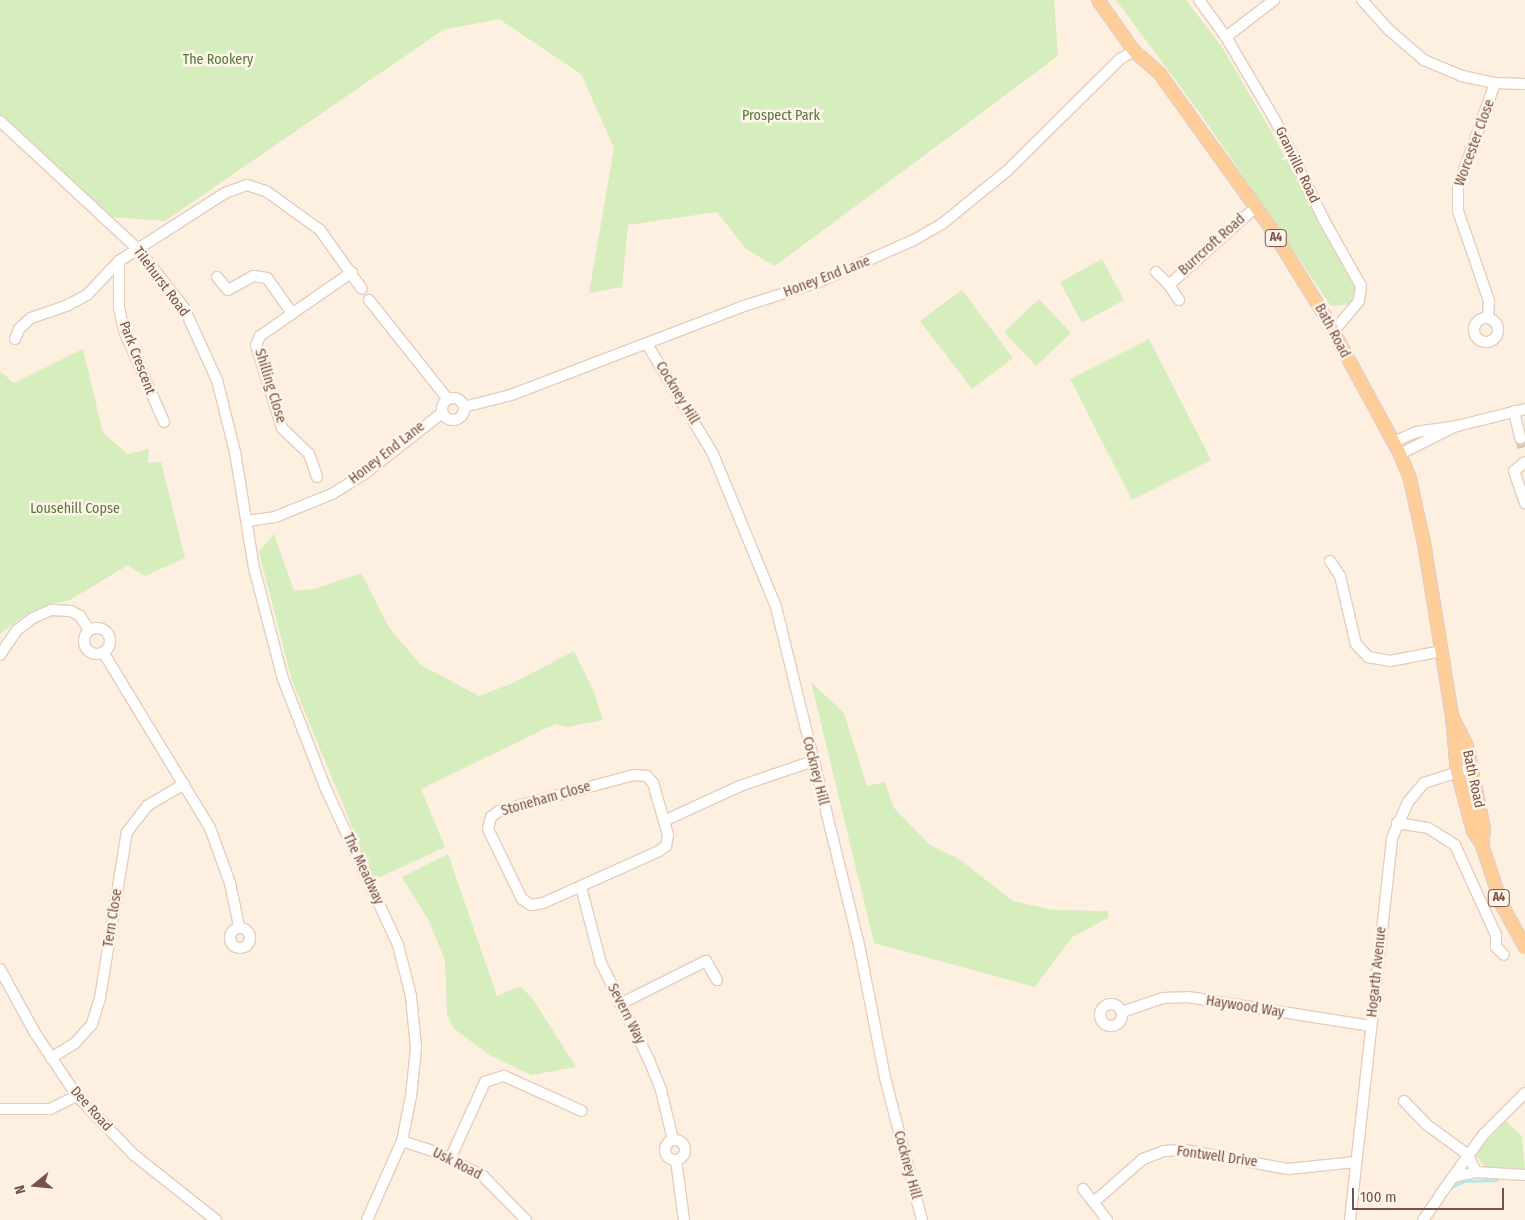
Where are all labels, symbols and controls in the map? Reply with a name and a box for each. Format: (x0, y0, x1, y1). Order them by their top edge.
park label: The Rookery (183, 52, 253, 68)
street label: Worcester Close (1452, 97, 1498, 189)
park label: Prospect Park (742, 108, 820, 124)
street label: Granville Road (1271, 124, 1323, 206)
street label: Burrcroft Road (1175, 211, 1249, 279)
road number: A4 (1265, 228, 1287, 248)
street label: Tilehurst Road (129, 244, 193, 320)
street label: Honey End Lane (781, 253, 873, 301)
street label: Bath Road (1311, 301, 1353, 361)
street label: Park Crescent (115, 319, 159, 397)
street label: Shilling Close (251, 347, 289, 425)
street label: Cockney Hill (652, 359, 702, 427)
street label: Honey End Lane (346, 418, 428, 488)
park label: Lousehill Copse (30, 501, 120, 517)
street label: Cockney Hill (798, 735, 832, 807)
street label: Bath Road (1459, 749, 1487, 809)
street label: Stoneham Close (499, 778, 593, 820)
street label: The Meadway (339, 831, 387, 907)
street label: Tern Close (100, 888, 126, 948)
road number: A4 (1488, 888, 1510, 908)
street label: Hogarth Avenue (1364, 926, 1390, 1018)
street label: Severn Way (604, 981, 648, 1047)
street label: Haywood Way (1205, 993, 1285, 1021)
street label: Dee Road (67, 1083, 115, 1135)
street label: Cockney Hill (890, 1129, 924, 1201)
street label: Fontwell Drive (1176, 1143, 1258, 1171)
street label: Usk Road (430, 1144, 484, 1184)
north arrow (10, 1160, 60, 1210)
scale bar (1355, 1178, 1508, 1210)
text: N (11, 1183, 30, 1196)
text: 100 m (1360, 1188, 1397, 1206)

